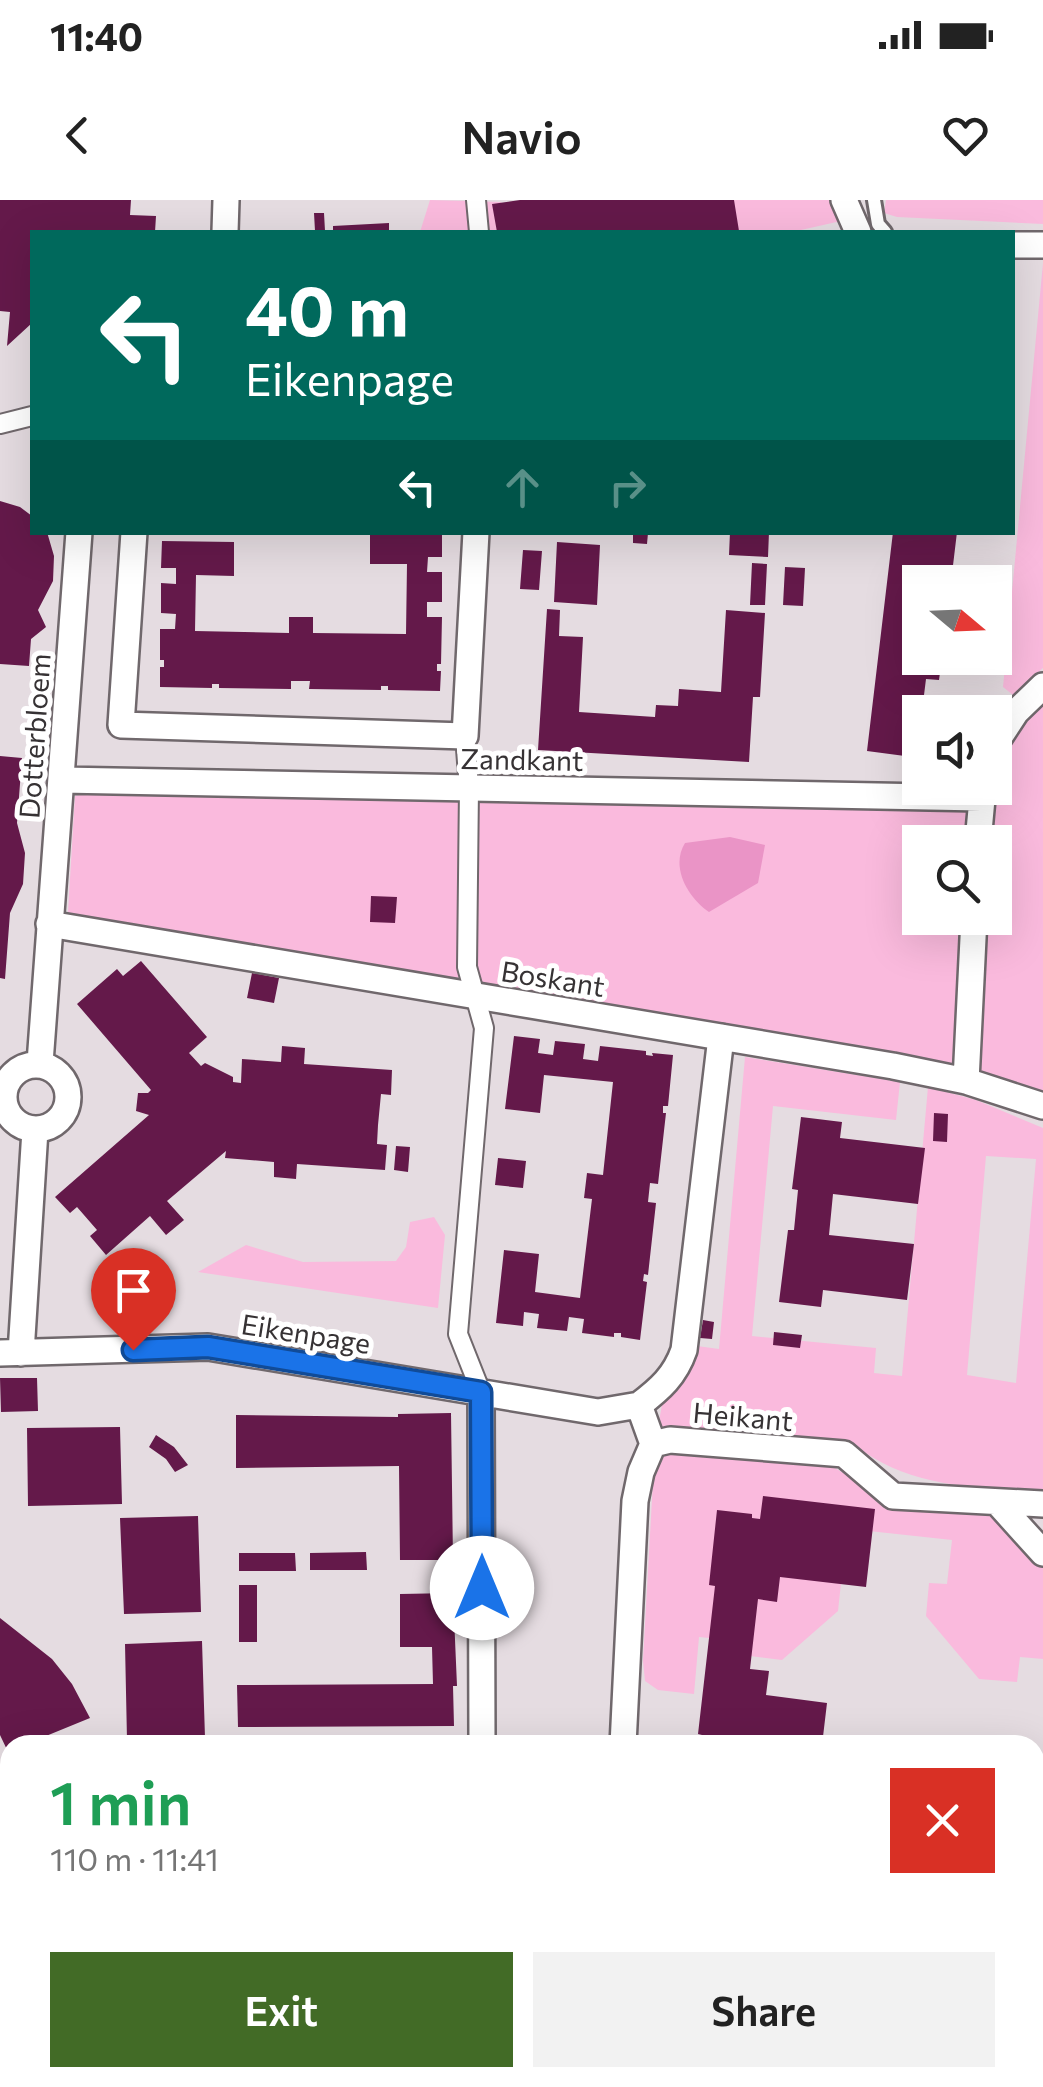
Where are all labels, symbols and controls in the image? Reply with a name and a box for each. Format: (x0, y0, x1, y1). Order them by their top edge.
text: 11:40 (50, 12, 143, 59)
icon: back (50, 108, 105, 163)
text: Navio (461, 108, 582, 163)
icon: heart (938, 108, 993, 163)
text: 40 m (245, 265, 409, 350)
icon: left (80, 270, 210, 400)
text: Eikenpage (245, 350, 454, 405)
icon: left (390, 460, 445, 515)
icon: ahead (495, 460, 550, 515)
icon: right (600, 460, 655, 515)
north arrow (902, 565, 1012, 675)
map controls (902, 565, 1012, 935)
street label: Dotterbloem (11, 652, 57, 820)
button: sound (902, 695, 1012, 805)
street label: Zandkant (460, 741, 584, 777)
button: search (902, 825, 1012, 935)
street label: Boskant (499, 953, 607, 1003)
pin (91, 1248, 176, 1351)
icon: arrive (106, 1263, 161, 1318)
street label: Eikenpage (239, 1306, 373, 1360)
street label: Heikant (692, 1395, 794, 1437)
position arrow (430, 1536, 534, 1640)
text: 1 min (50, 1764, 191, 1837)
button: close (890, 1768, 995, 1873)
text: 110 m · 11:41 (50, 1838, 219, 1878)
button: Exit (50, 1952, 513, 2067)
button: Share (533, 1952, 995, 2067)

